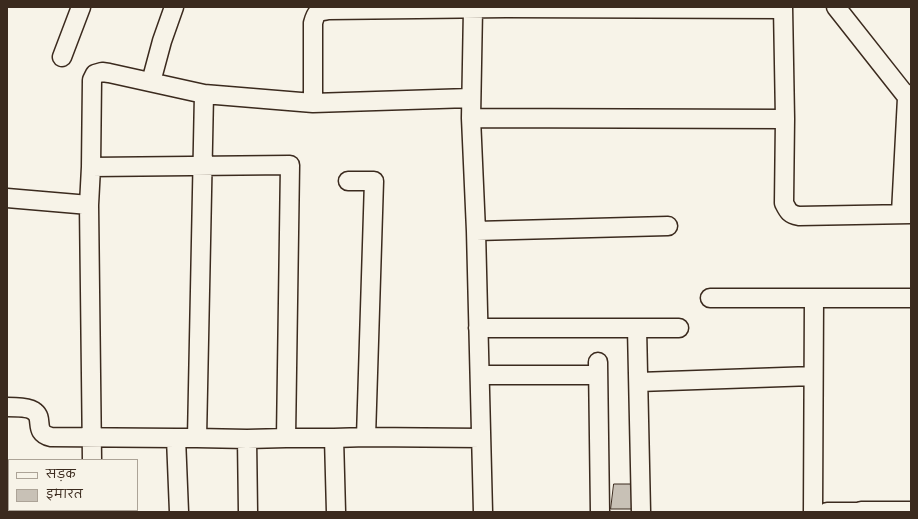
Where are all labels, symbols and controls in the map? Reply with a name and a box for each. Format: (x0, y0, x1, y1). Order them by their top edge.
legend (8, 459, 138, 511)
text: सड़क (46, 467, 76, 482)
text: इमारत (46, 487, 83, 502)

